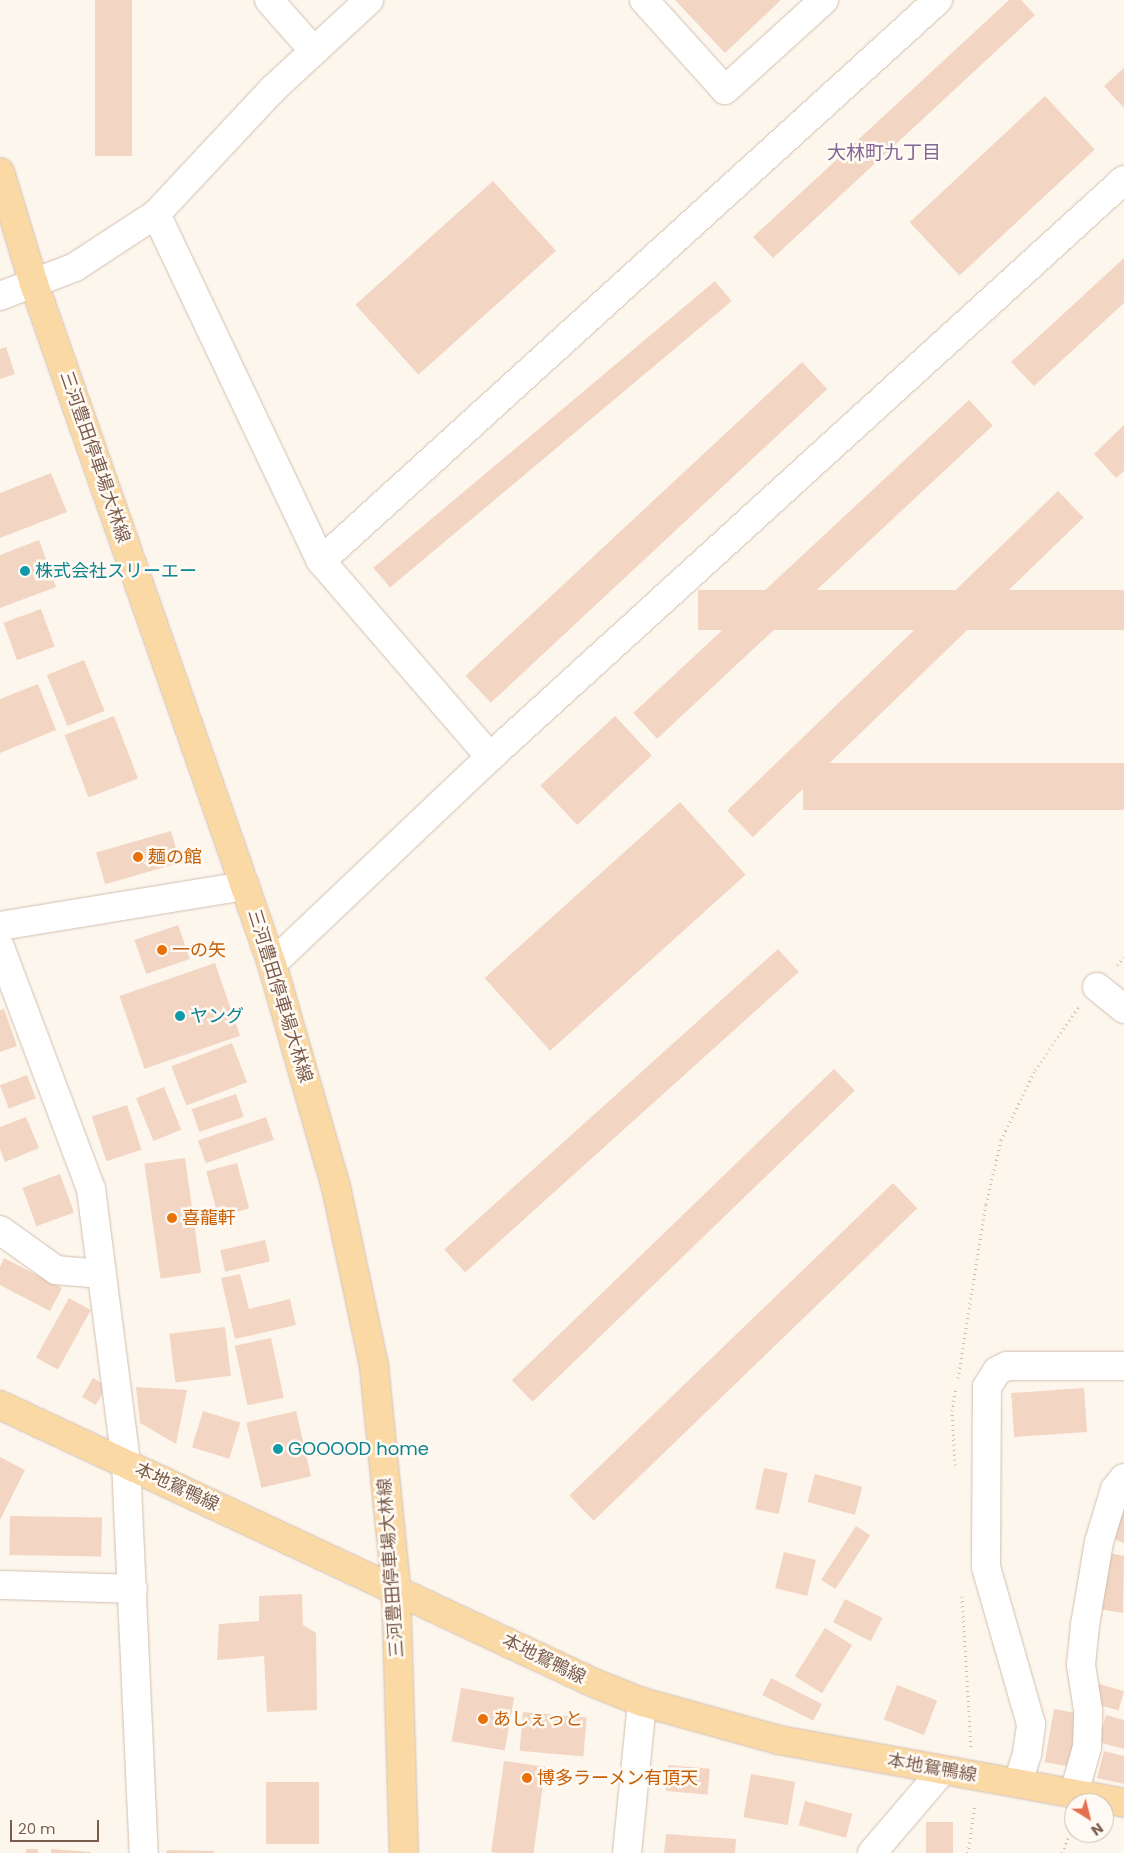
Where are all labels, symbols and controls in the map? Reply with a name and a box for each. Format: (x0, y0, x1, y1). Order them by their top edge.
district label: 大林町九丁目 (827, 142, 941, 164)
street label: 三河豊田停車場大林線 (55, 368, 135, 546)
place label: 株式会社スリーエー (35, 560, 197, 582)
marker: 株式会社スリーエー (19, 565, 31, 577)
place label: 麺の館 (148, 846, 202, 868)
marker: 麺の館 (132, 851, 144, 863)
street label: 三河豊田停車場大林線 (243, 907, 317, 1085)
place label: 一の矢 (172, 939, 226, 961)
marker: 一の矢 (156, 944, 168, 956)
place label: ヤング (190, 1005, 244, 1027)
marker: ヤング (174, 1010, 186, 1022)
place label: 喜龍軒 (182, 1207, 236, 1229)
marker: 喜龍軒 (166, 1212, 178, 1224)
place label: GOOOOD home (288, 1438, 429, 1460)
marker: GOOOOD home (272, 1443, 284, 1455)
street label: 本地鴛鴨線 (132, 1458, 222, 1516)
street label: 三河豊田停車場大林線 (374, 1477, 408, 1659)
street label: 本地鴛鴨線 (499, 1630, 589, 1688)
place label: あしぇっと (493, 1708, 583, 1730)
marker: あしぇっと (477, 1713, 489, 1725)
street label: 本地鴛鴨線 (886, 1750, 978, 1786)
place label: 博多ラーメン有頂天 (537, 1767, 699, 1789)
marker: 博多ラーメン有頂天 (521, 1772, 533, 1784)
north arrow (1064, 1793, 1114, 1843)
scale bar (12, 1810, 101, 1842)
text: 20 m (18, 1818, 56, 1839)
text: N (1087, 1818, 1107, 1841)

